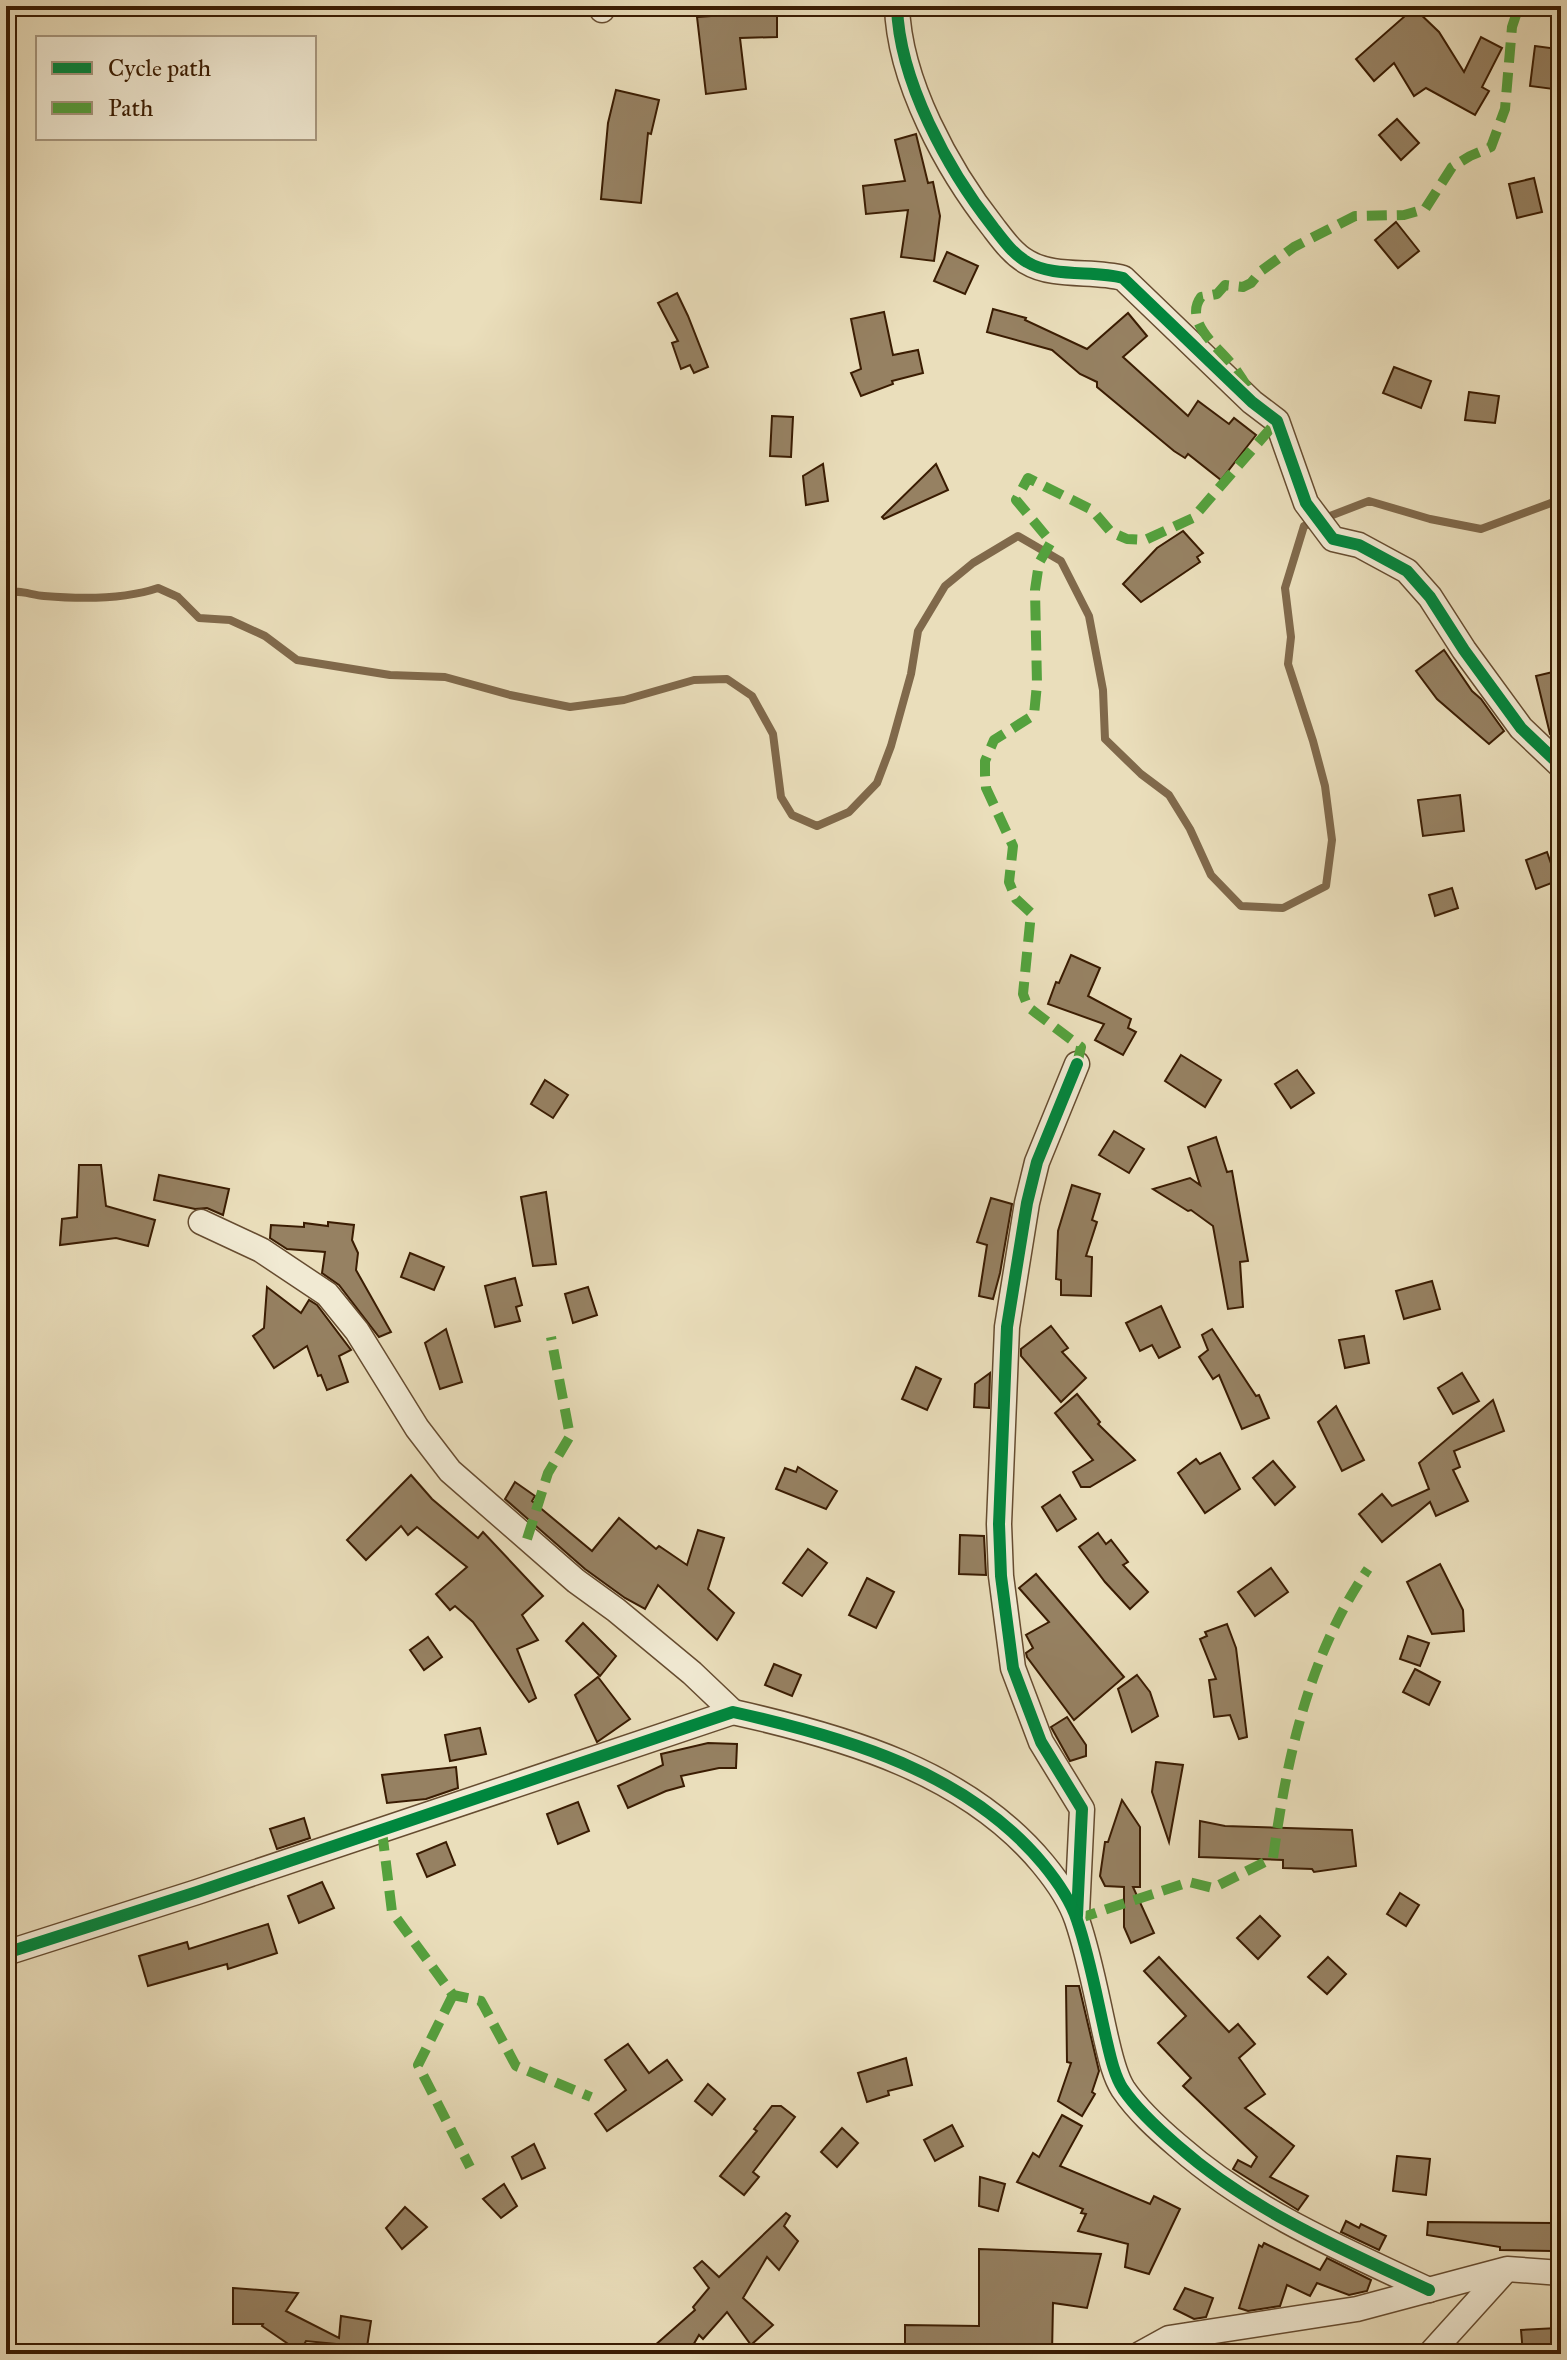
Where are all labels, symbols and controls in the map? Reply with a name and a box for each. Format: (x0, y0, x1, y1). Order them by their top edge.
legend (36, 36, 316, 140)
text: Cycle path (108, 53, 211, 83)
text: Path (108, 93, 153, 123)

